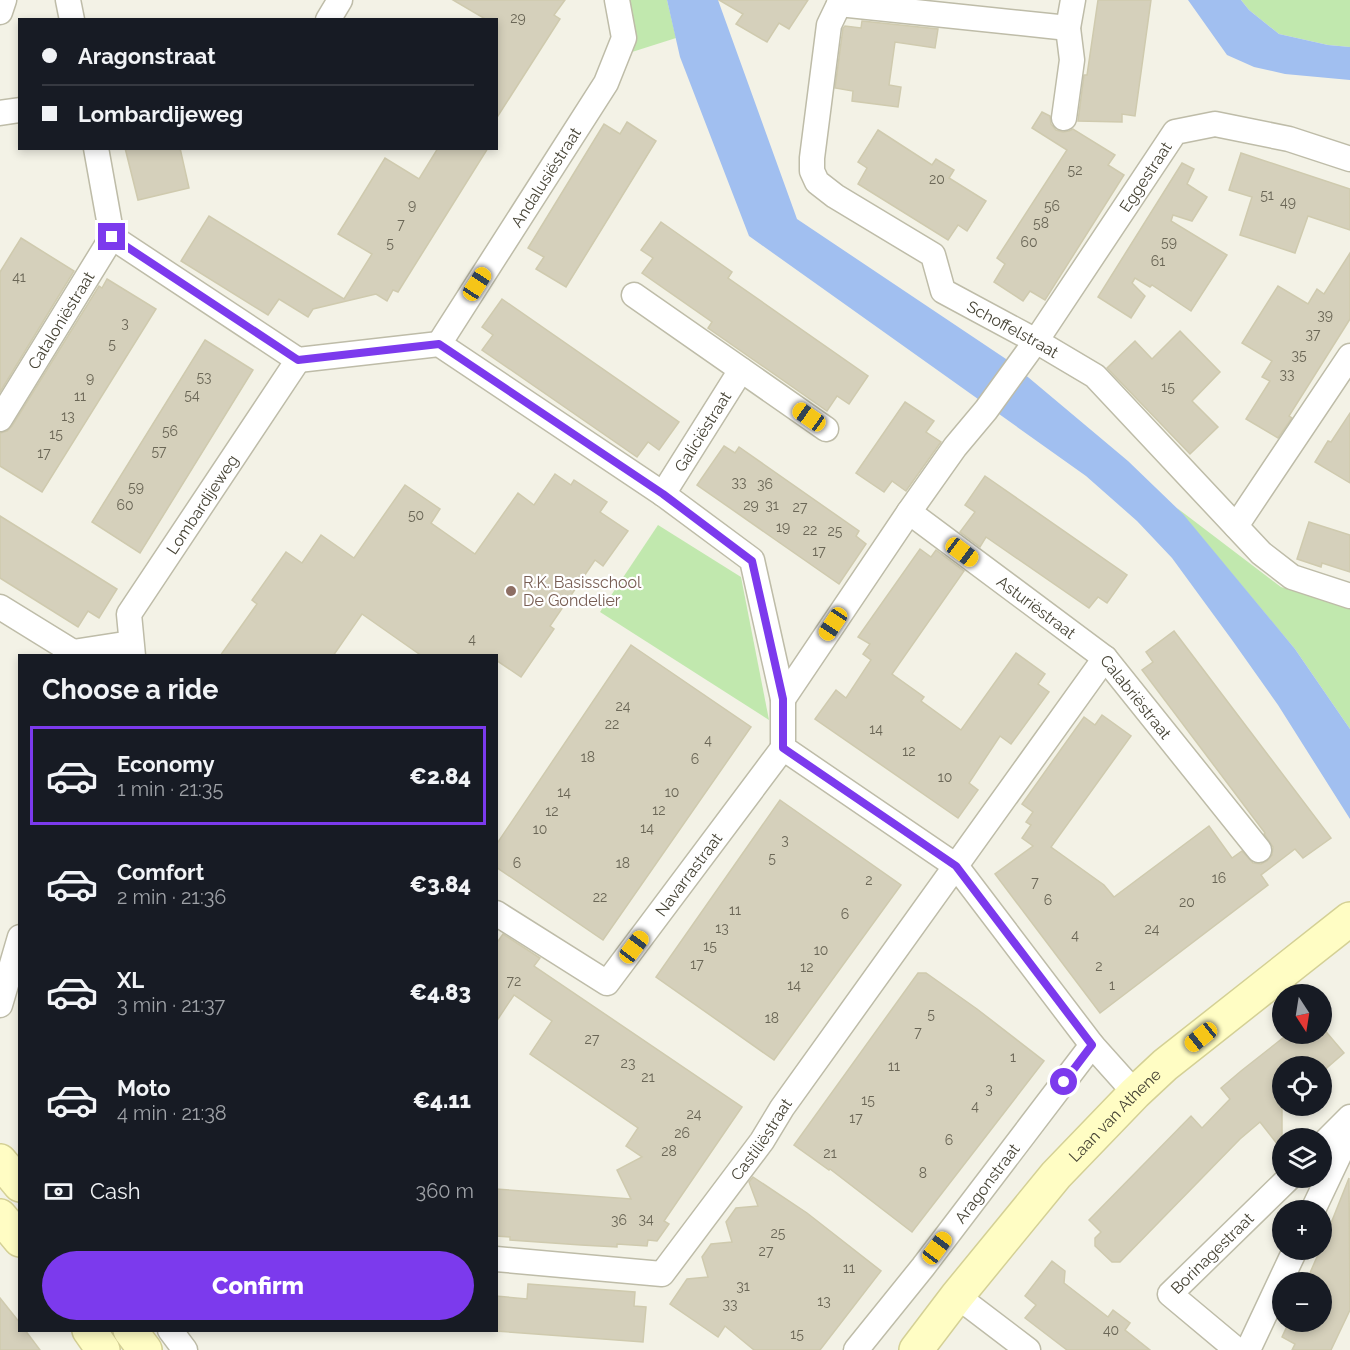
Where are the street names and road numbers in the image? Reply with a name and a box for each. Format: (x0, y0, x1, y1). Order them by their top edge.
street label: Andalusiëstraat (507, 123, 585, 231)
street label: Eggestraat (1115, 137, 1176, 215)
street label: Cataloniëstraat (24, 267, 98, 373)
street label: Schoffelstraat (964, 296, 1063, 362)
street label: Galiciëstraat (670, 387, 735, 475)
street label: Lombardijeweg (162, 451, 242, 558)
street label: Asturiëstraat (993, 571, 1080, 643)
street label: Calabriëstraat (1096, 651, 1176, 743)
street label: Navarrastraat (651, 828, 726, 920)
street label: Laan van Athene (1065, 1065, 1165, 1166)
street label: Castiliëstraat (726, 1094, 796, 1184)
street label: Aragonstraat (950, 1139, 1024, 1227)
street label: Borinagestraat (1167, 1208, 1258, 1298)

